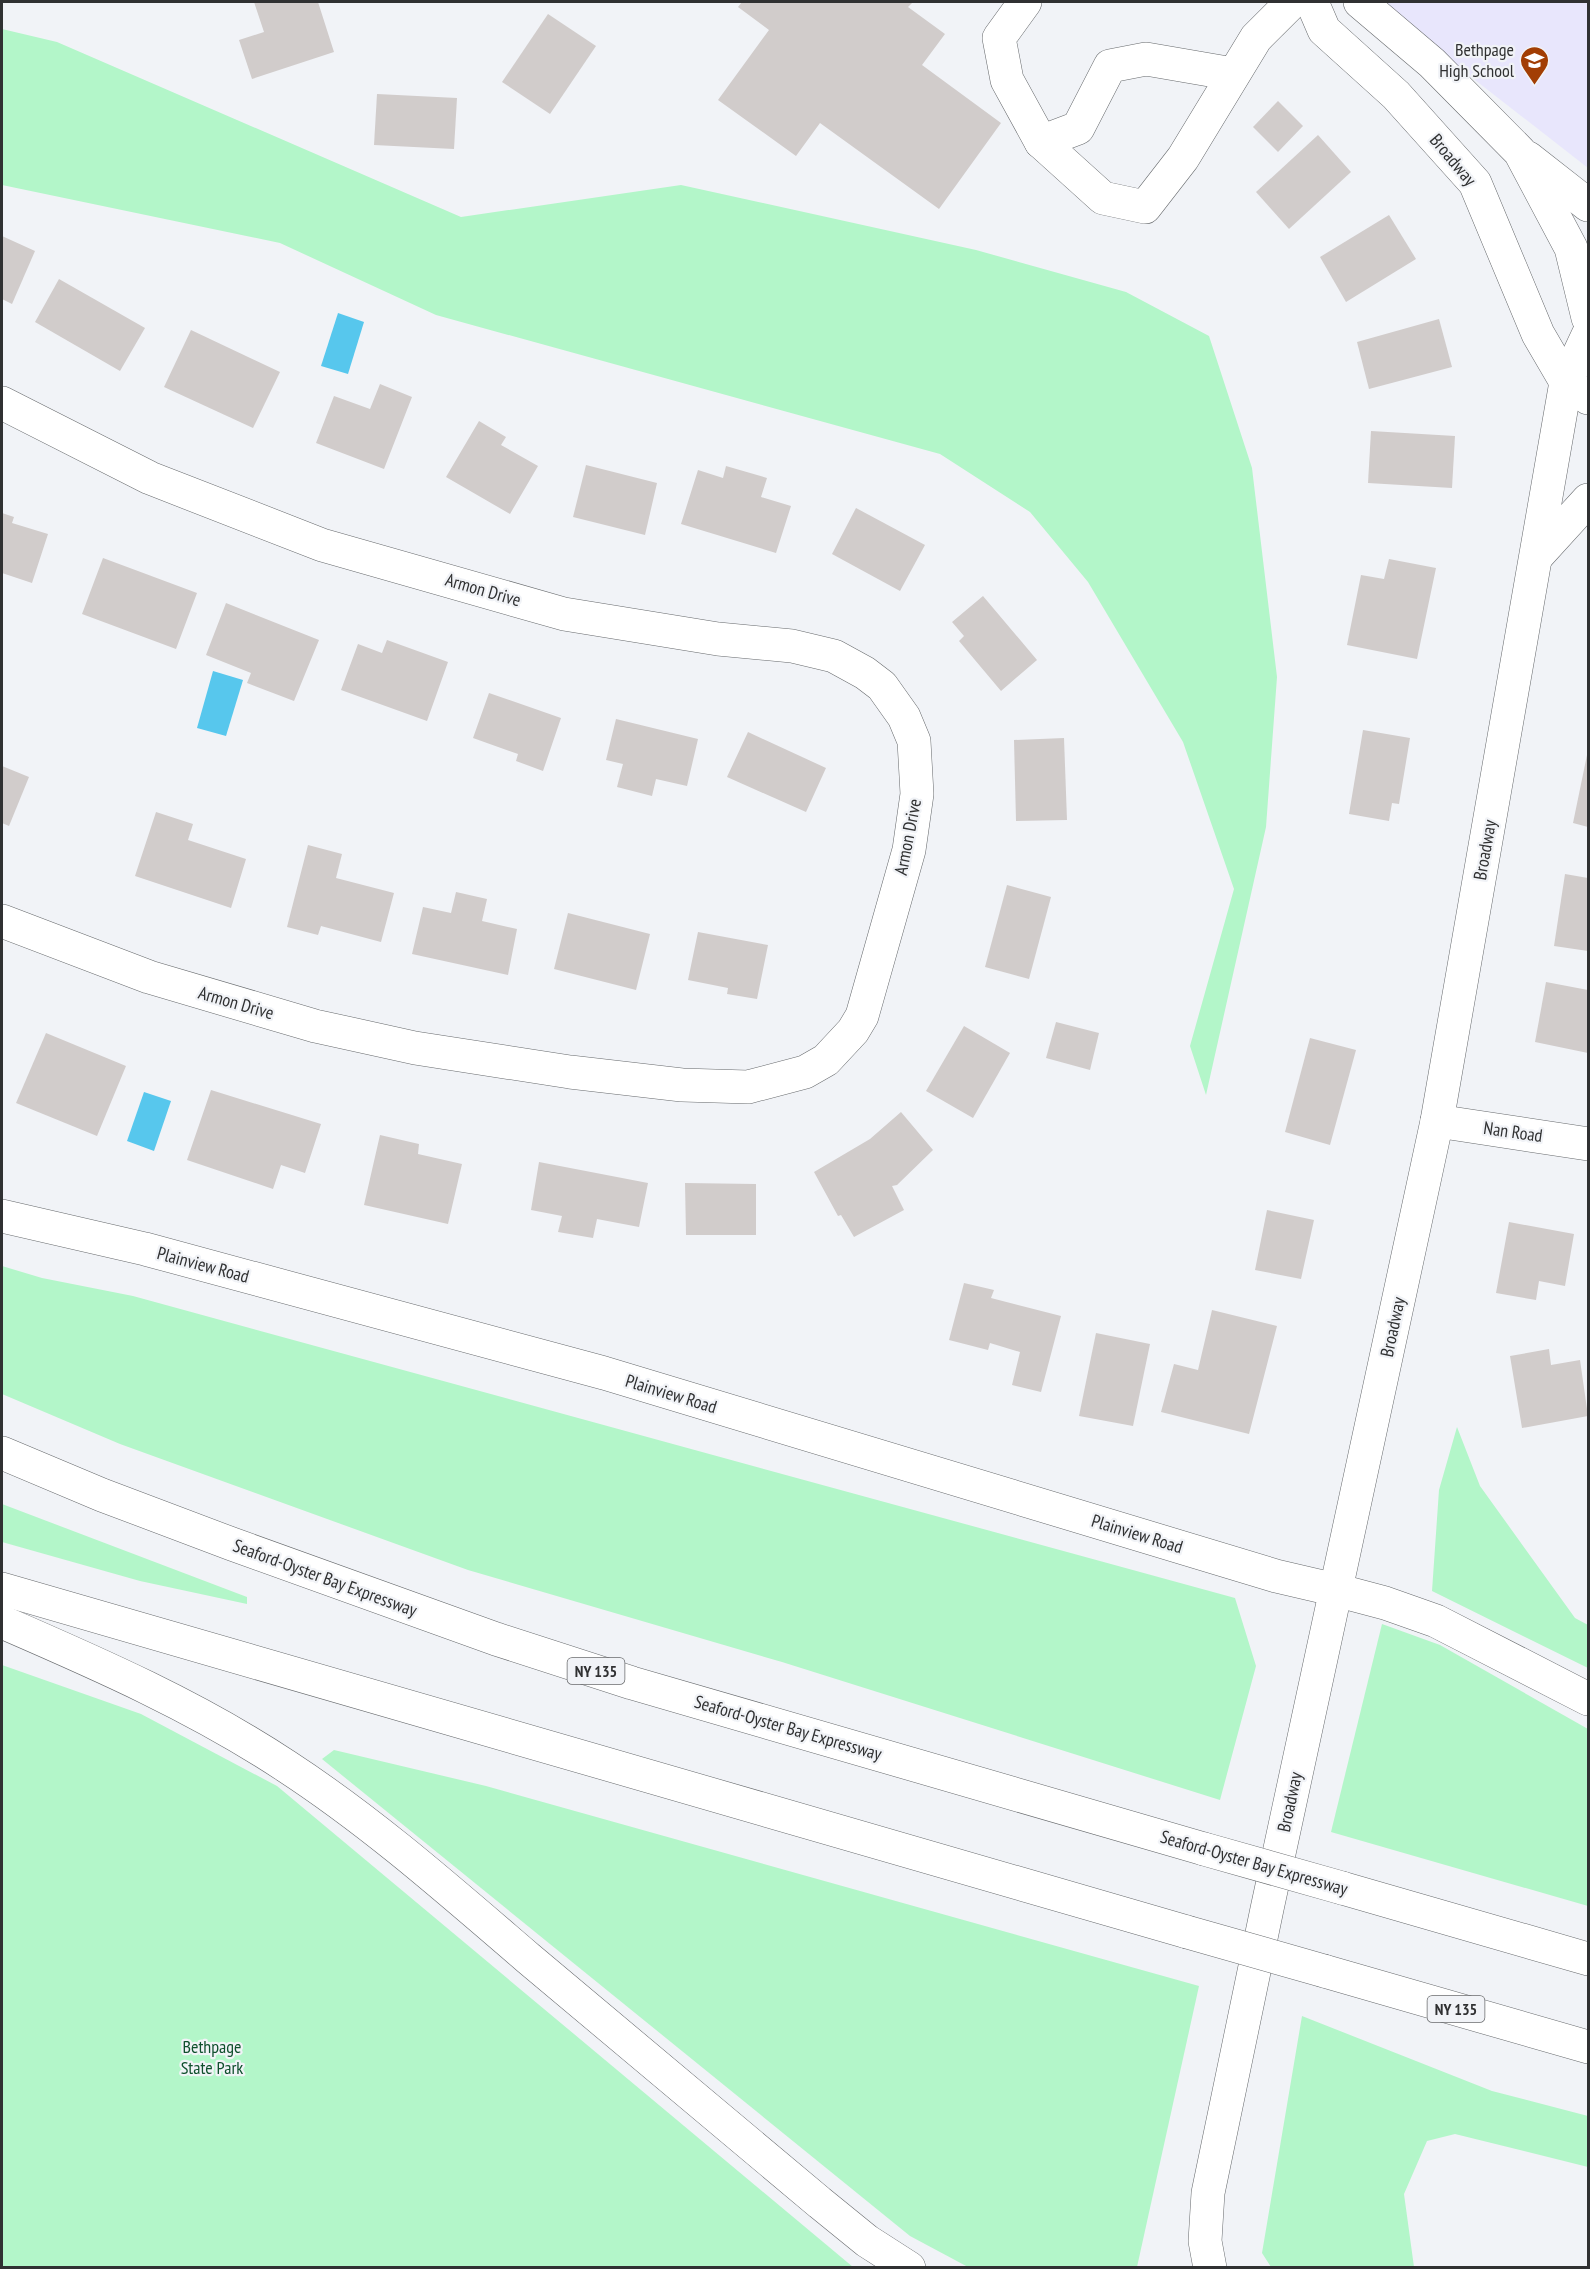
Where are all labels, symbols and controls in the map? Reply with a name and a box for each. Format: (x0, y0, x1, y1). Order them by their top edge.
place label: Bethpage High School (1439, 38, 1515, 82)
school or university icon: Bethpage High School (1519, 44, 1551, 86)
street label: Broadway (1425, 129, 1482, 191)
street label: Armon Drive (443, 568, 523, 611)
street label: Armon Drive (889, 797, 926, 877)
street label: Broadway (1468, 818, 1501, 882)
street label: Armon Drive (196, 981, 276, 1024)
street label: Nan Road (1482, 1116, 1544, 1147)
street label: Plainview Road (155, 1241, 252, 1288)
street label: Broadway (1375, 1295, 1410, 1359)
street label: Plainview Road (623, 1369, 720, 1418)
street label: Plainview Road (1089, 1509, 1186, 1558)
street label: Seaford-Oyster Bay Expressway (230, 1534, 420, 1622)
road number: NY 135 (568, 1658, 624, 1684)
street label: Seaford-Oyster Bay Expressway (692, 1690, 885, 1765)
street label: Broadway (1272, 1770, 1307, 1834)
street label: Seaford-Oyster Bay Expressway (1158, 1825, 1351, 1900)
road number: NY 135 (1428, 1996, 1484, 2022)
park label: Bethpage State Park (181, 2035, 243, 2079)

